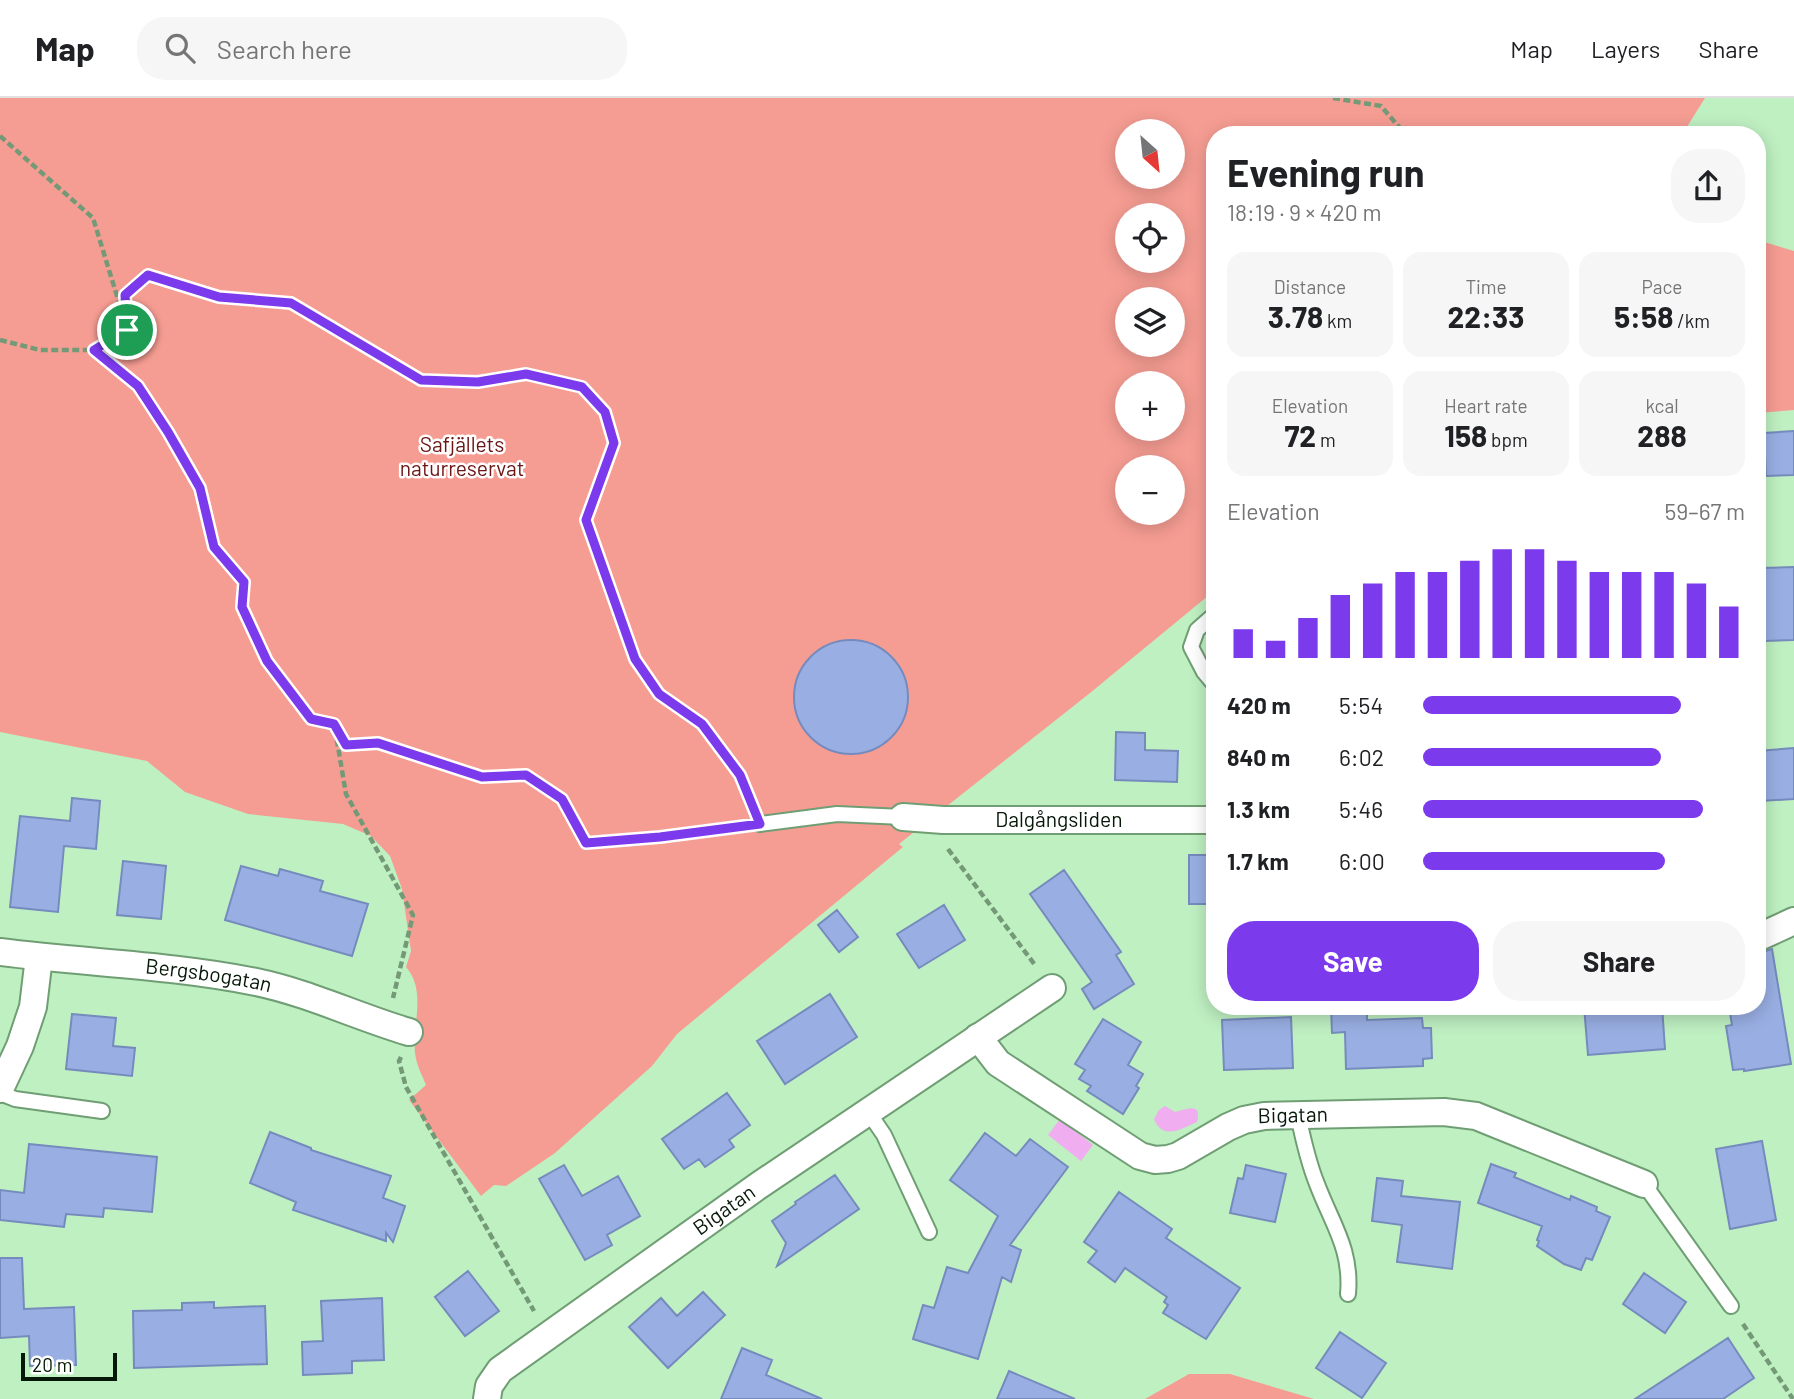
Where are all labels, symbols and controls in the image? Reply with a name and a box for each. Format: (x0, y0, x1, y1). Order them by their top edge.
search box (137, 17, 627, 80)
text: Map (35, 28, 95, 68)
icon: search (161, 29, 199, 67)
text: Search here (217, 33, 352, 64)
text: Map (1510, 34, 1553, 63)
text: Layers (1591, 34, 1660, 63)
text: Share (1698, 34, 1759, 63)
north arrow (1115, 119, 1185, 189)
map controls (1115, 119, 1185, 525)
text: Evening run (1227, 149, 1425, 195)
button: share (1671, 149, 1745, 223)
text: 18:19 · 9 × 420 m (1227, 198, 1381, 226)
button: locate (1115, 203, 1185, 273)
text: Distance (1274, 275, 1346, 298)
text: Time (1465, 275, 1507, 298)
text: Pace (1642, 275, 1682, 298)
button: layers (1115, 287, 1185, 357)
text: 3.78 (1268, 298, 1323, 334)
text: 22:33 (1448, 298, 1524, 334)
text: 5:58 (1614, 298, 1673, 334)
pin (97, 300, 157, 360)
text: km (1323, 309, 1352, 332)
text: /km (1673, 309, 1710, 332)
icon: arrive (108, 311, 146, 349)
button: + (1115, 371, 1185, 441)
text: Elevation (1272, 394, 1348, 417)
text: Heart rate (1444, 394, 1528, 417)
text: kcal (1645, 394, 1679, 417)
text: 72 (1284, 417, 1316, 453)
text: 158 (1444, 417, 1487, 453)
text: 288 (1637, 417, 1687, 453)
text: m (1316, 428, 1336, 451)
text: bpm (1487, 428, 1528, 451)
park label: Safjällets naturreservat (400, 431, 524, 480)
button: − (1115, 455, 1185, 525)
text: Elevation (1227, 497, 1320, 525)
text: 59–67 m (1664, 497, 1745, 525)
text: 420 m (1227, 691, 1291, 719)
text: 5:54 (1339, 691, 1383, 719)
text: 840 m (1227, 743, 1290, 771)
text: 6:02 (1339, 743, 1384, 771)
text: 1.3 km (1227, 795, 1290, 823)
text: 5:46 (1339, 795, 1383, 823)
street label: Dalgångsliden (995, 806, 1122, 831)
text: 1.7 km (1227, 847, 1289, 875)
text: 6:00 (1339, 847, 1385, 875)
button: Save (1227, 921, 1479, 1001)
button: Share (1493, 921, 1745, 1001)
street label: Bergsbogatan (144, 952, 275, 996)
street label: Bigatan (1257, 1101, 1328, 1127)
street label: Bigatan (688, 1178, 759, 1239)
scale bar (21, 1350, 117, 1382)
text: 20 m (32, 1353, 72, 1376)

